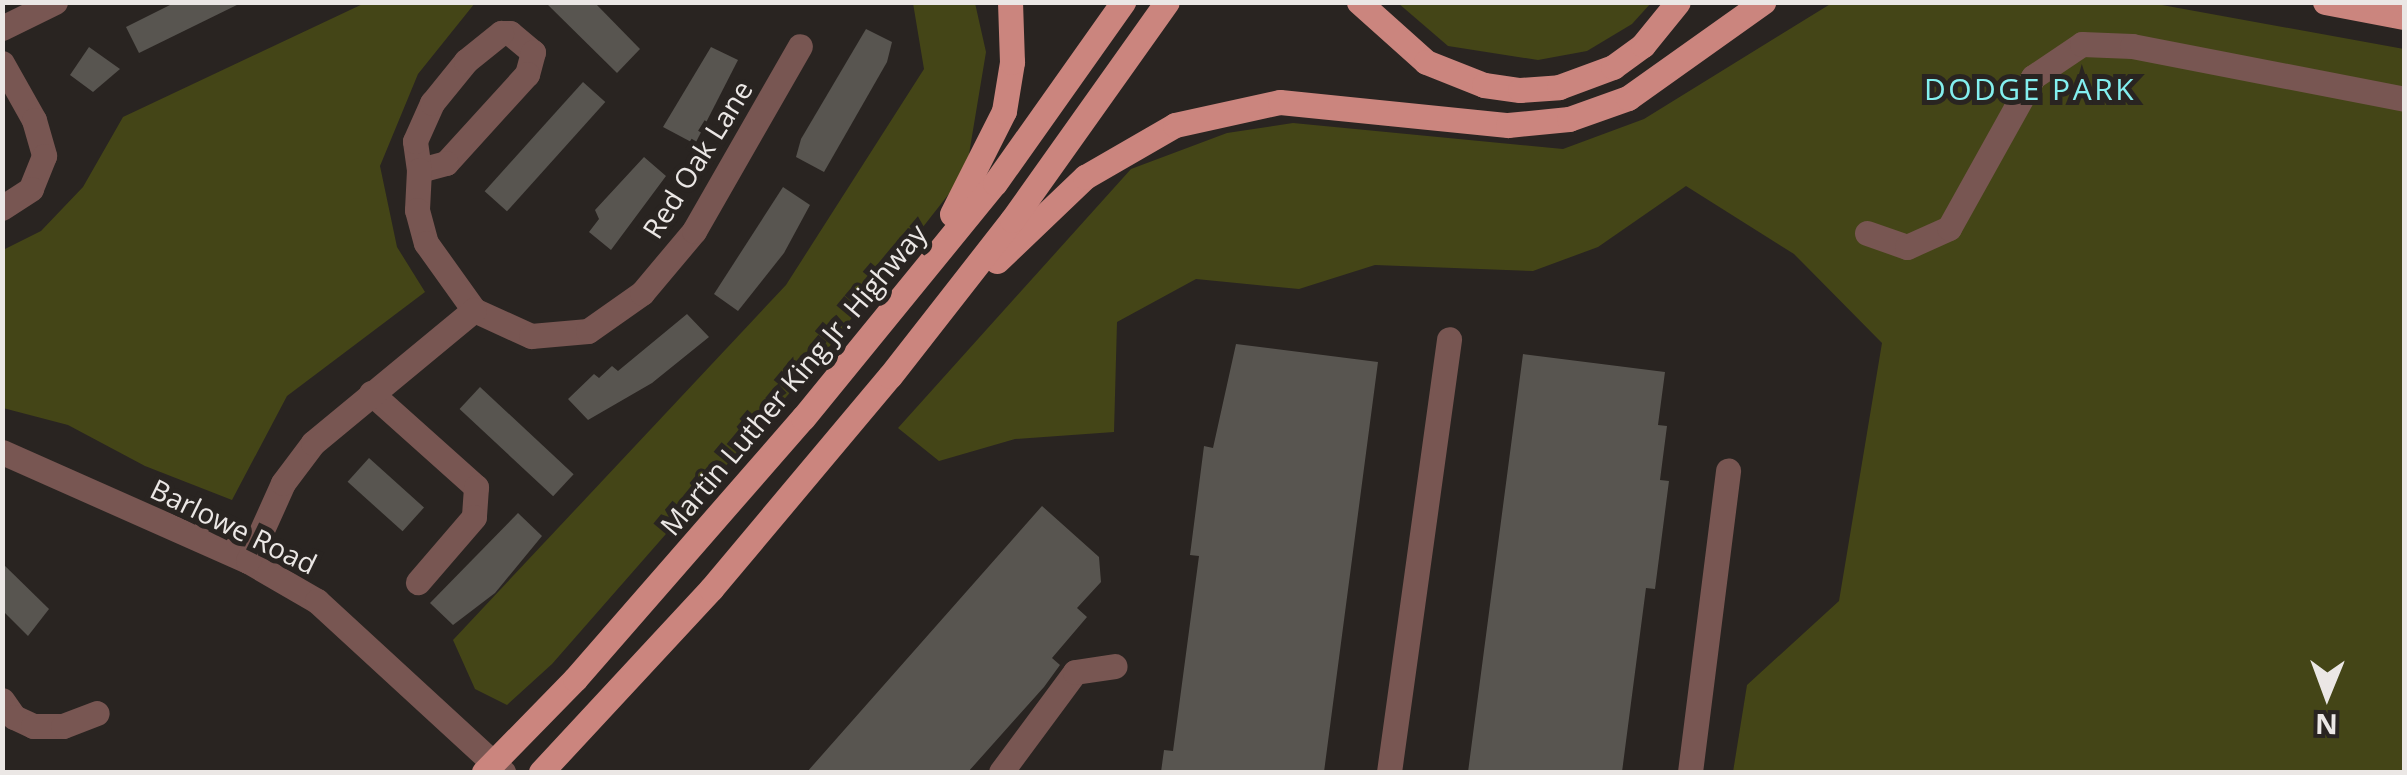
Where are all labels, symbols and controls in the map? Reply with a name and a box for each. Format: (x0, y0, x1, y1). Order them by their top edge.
district label: DODGE PARK (1924, 71, 2136, 107)
street label: Red Oak Lane (635, 74, 759, 244)
street label: Martin Luther King Jr. Highway (653, 217, 933, 541)
street label: Barlowe Road (146, 471, 322, 581)
north arrow (2277, 645, 2377, 745)
text: N (2315, 706, 2338, 744)

